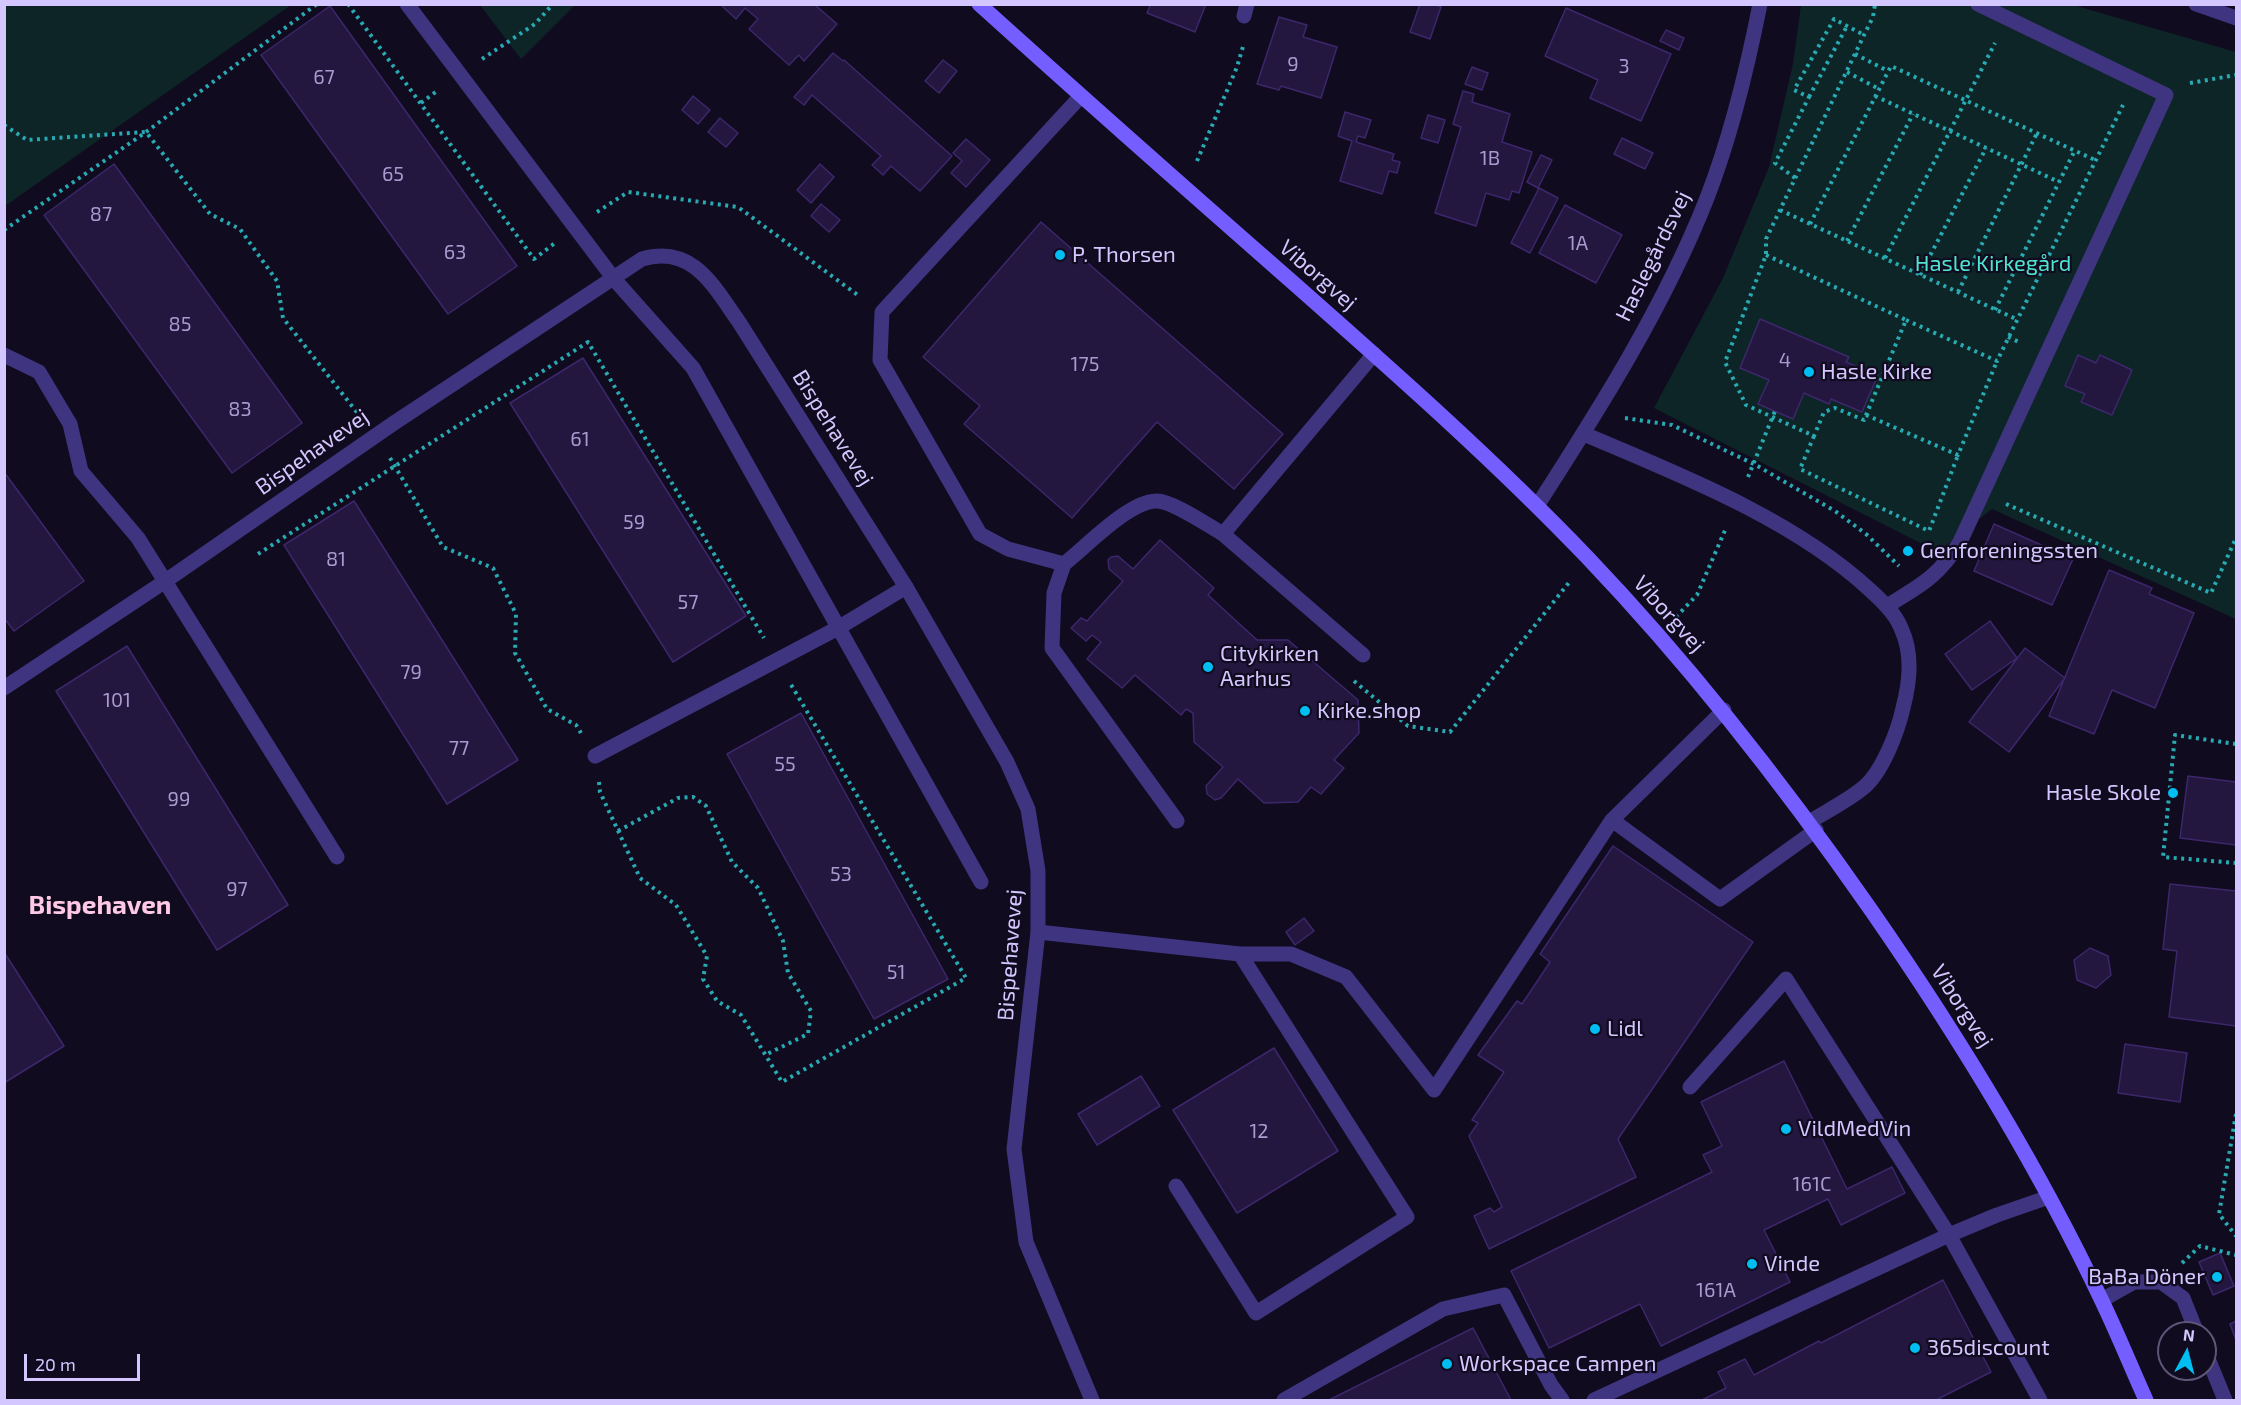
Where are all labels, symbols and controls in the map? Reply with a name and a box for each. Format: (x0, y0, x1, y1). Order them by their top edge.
house number: 9 (1287, 52, 1299, 76)
house number: 3 (1618, 54, 1630, 78)
house number: 67 (313, 65, 335, 89)
house number: 1B (1480, 146, 1500, 170)
house number: 65 (382, 162, 404, 186)
street label: Haslegårdsvej (1610, 187, 1696, 325)
house number: 87 (90, 202, 112, 226)
house number: 1A (1568, 231, 1588, 255)
street label: Viborgvej (1274, 234, 1362, 316)
house number: 63 (444, 240, 466, 264)
place label: P. Thorsen (1072, 242, 1176, 268)
marker: P. Thorsen (1053, 248, 1067, 262)
park label: Hasle Kirkegård (1915, 251, 2071, 277)
house number: 85 (169, 312, 191, 336)
house number: 4 (1779, 348, 1791, 372)
house number: 175 (1071, 352, 1099, 376)
place label: Hasle Kirke (1821, 359, 1932, 385)
street label: Bispehavevej (787, 365, 879, 491)
marker: Hasle Kirke (1802, 365, 1816, 379)
house number: 83 (228, 397, 252, 421)
street label: Bispehavevej (250, 403, 374, 501)
house number: 61 (570, 427, 590, 451)
house number: 59 (623, 510, 645, 534)
place label: Genforeningssten (1920, 538, 2098, 564)
marker: Genforeningssten (1901, 544, 1915, 558)
house number: 81 (326, 547, 346, 571)
street label: Viborgvej (1628, 570, 1710, 658)
house number: 57 (678, 590, 698, 614)
place label: Citykirken Aarhus (1220, 641, 1319, 692)
house number: 79 (400, 660, 422, 684)
marker: Citykirken Aarhus (1201, 660, 1215, 674)
house number: 101 (103, 688, 131, 712)
place label: Kirke.shop (1317, 698, 1421, 724)
marker: Kirke.shop (1298, 704, 1312, 718)
house number: 77 (449, 736, 469, 760)
house number: 55 (774, 752, 796, 776)
place label: Hasle Skole (2046, 780, 2161, 806)
marker: Hasle Skole (2166, 786, 2180, 800)
house number: 99 (168, 787, 190, 811)
house number: 53 (830, 862, 852, 886)
house number: 97 (226, 877, 248, 901)
street label: Bispehavevej (992, 888, 1028, 1022)
district label: Bispehaven (29, 889, 171, 921)
house number: 51 (887, 960, 905, 984)
street label: Viborgvej (1925, 960, 1999, 1052)
place label: Lidl (1607, 1016, 1643, 1042)
marker: Lidl (1588, 1022, 1602, 1036)
place label: VildMedVin (1798, 1116, 1911, 1142)
house number: 12 (1249, 1119, 1269, 1143)
marker: VildMedVin (1779, 1122, 1793, 1136)
house number: 161C (1793, 1172, 1831, 1196)
place label: Vinde (1764, 1251, 1820, 1277)
marker: Vinde (1745, 1257, 1759, 1271)
place label: BaBa Döner (2088, 1264, 2205, 1290)
marker: BaBa Döner (2210, 1270, 2224, 1284)
house number: 161A (1696, 1278, 1736, 1302)
north arrow (2157, 1321, 2217, 1381)
text: N (2182, 1324, 2196, 1345)
place label: 365discount (1927, 1335, 2050, 1361)
marker: 365discount (1908, 1341, 1922, 1355)
scale bar (27, 1342, 142, 1380)
place label: Workspace Campen (1459, 1351, 1657, 1377)
text: 20 m (35, 1353, 76, 1375)
marker: Workspace Campen (1440, 1357, 1454, 1371)

